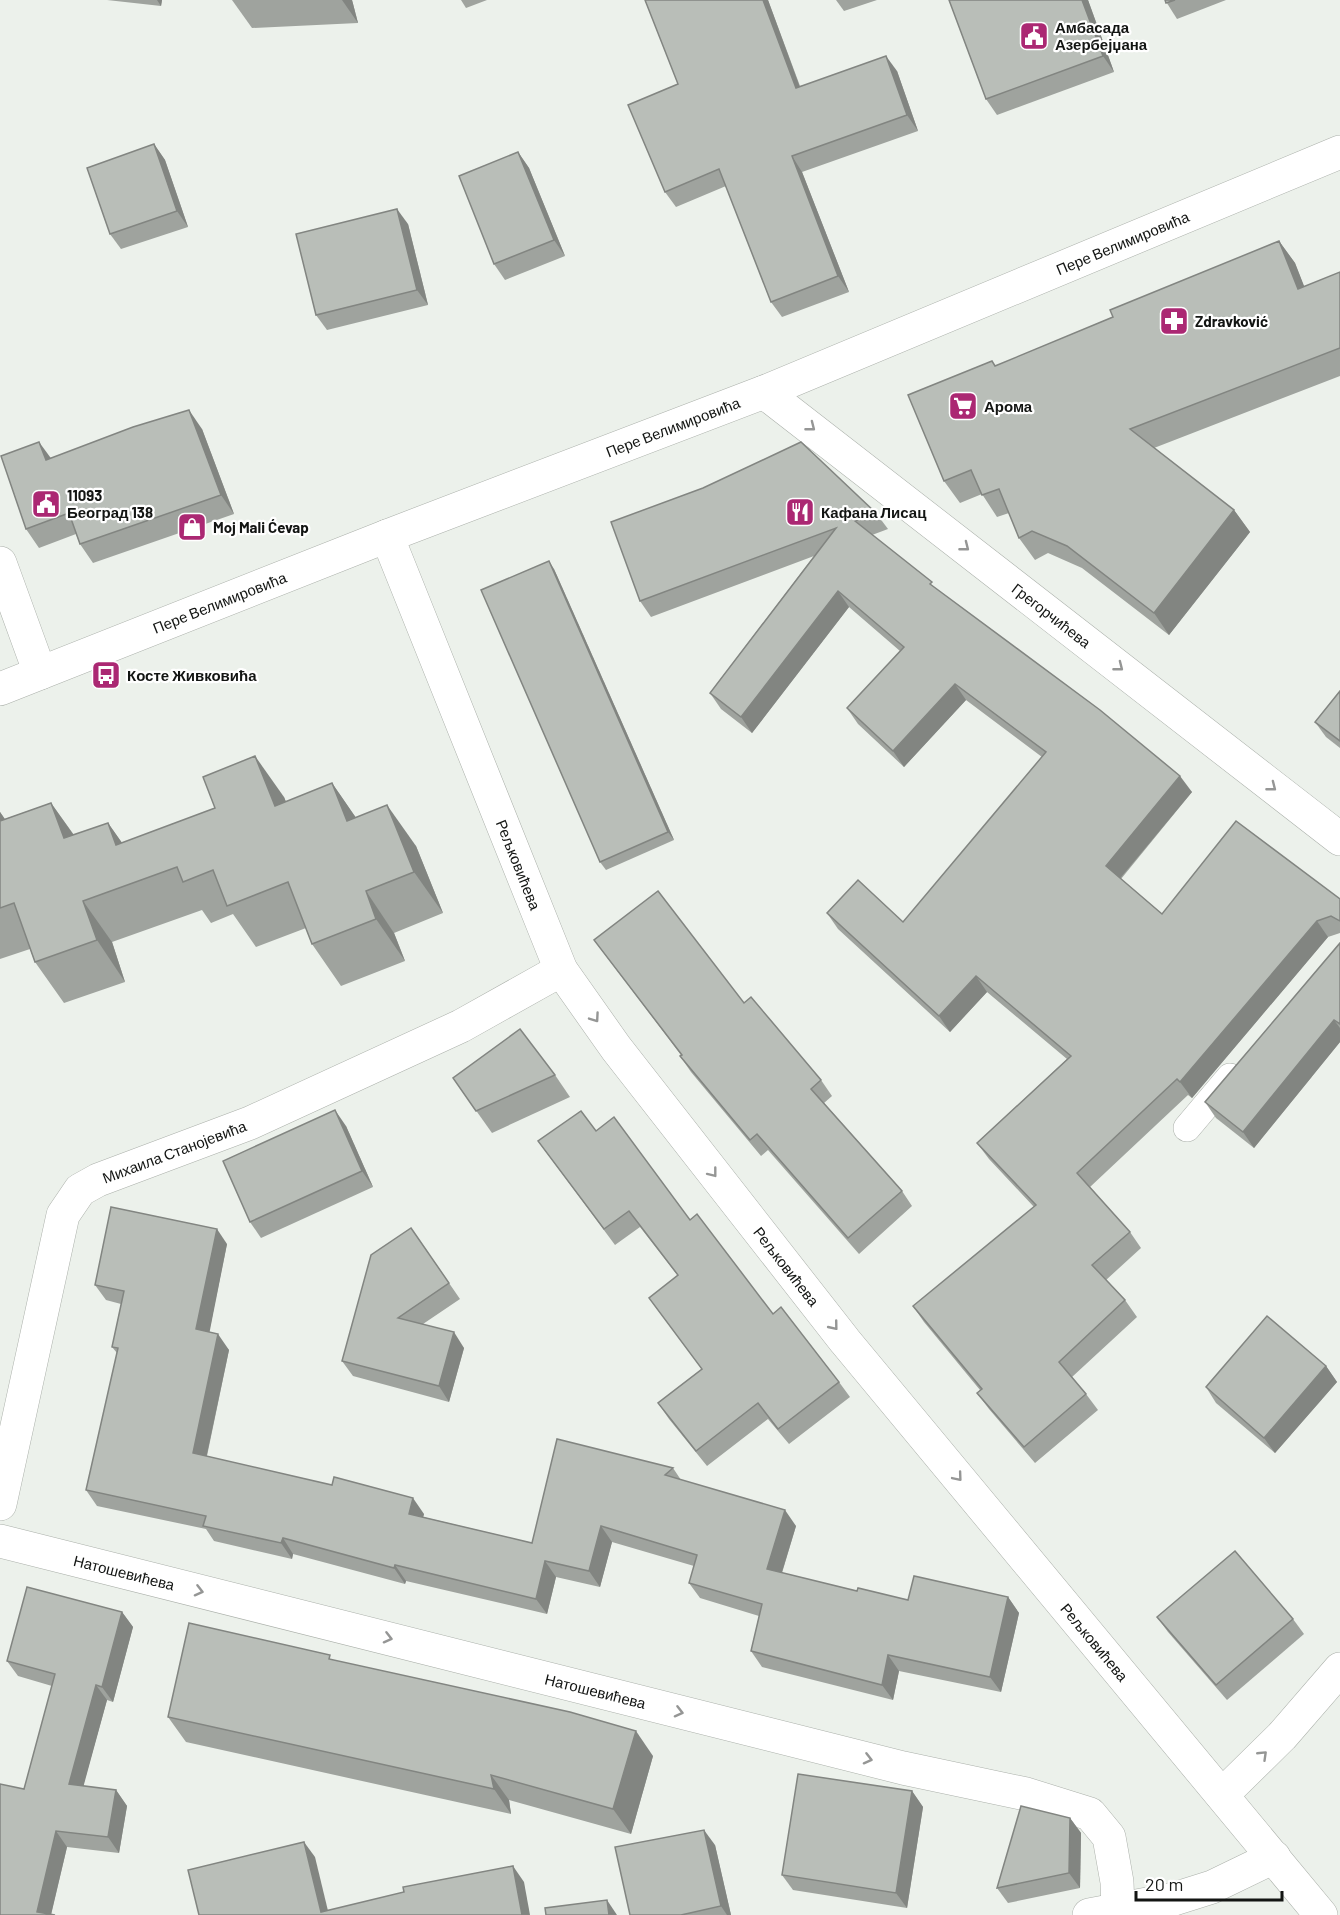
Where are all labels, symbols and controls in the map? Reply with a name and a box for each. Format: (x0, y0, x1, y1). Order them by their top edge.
place label: Амбасада Азербејџана (1055, 18, 1148, 53)
public building icon: Амбасада Азербејџана (1018, 20, 1050, 52)
street label: Пере Велимировића (1053, 207, 1192, 278)
pharmacy icon: Zdravković (1158, 305, 1190, 337)
place label: Zdravković (1195, 312, 1268, 330)
supermarket icon: Арома (947, 390, 979, 422)
street label: Пере Велимировића (603, 393, 743, 461)
place label: Арома (984, 397, 1033, 415)
one-way arrow (804, 420, 815, 431)
place label: 11093 Београд 138 (67, 486, 153, 521)
public building icon: 11093 Београд 138 (30, 488, 62, 520)
restaurant icon: Кафана Лисац (784, 496, 816, 528)
place label: Кафана Лисац (821, 503, 927, 521)
shop icon: Moj Mali Ćevap (176, 511, 208, 543)
place label: Moj Mali Ćevap (213, 518, 309, 536)
one-way arrow (958, 540, 969, 551)
street label: Пере Велимировића (150, 567, 290, 637)
street label: Грегорчићева (1009, 579, 1095, 652)
bus stop icon: Косте Живковића (90, 659, 122, 691)
one-way arrow (1112, 659, 1123, 670)
place label: Косте Живковића (127, 666, 257, 684)
one-way arrow (1266, 779, 1277, 790)
street label: Рељковићева (493, 817, 545, 913)
one-way arrow (588, 1011, 599, 1022)
street label: Михаила Станојевића (100, 1116, 249, 1187)
one-way arrow (705, 1167, 716, 1178)
street label: Рељковићева (750, 1223, 823, 1310)
one-way arrow (826, 1319, 837, 1330)
one-way arrow (950, 1470, 961, 1481)
street label: Натошевићева (72, 1551, 177, 1594)
one-way arrow (194, 1583, 204, 1596)
street label: Рељковићева (1057, 1600, 1133, 1685)
one-way arrow (383, 1631, 393, 1644)
street label: Натошевићева (543, 1669, 648, 1712)
one-way arrow (674, 1704, 684, 1717)
one-way arrow (1256, 1751, 1267, 1762)
one-way arrow (863, 1752, 873, 1765)
scale bar (1136, 1864, 1282, 1902)
text: 20 m (1145, 1873, 1183, 1895)

